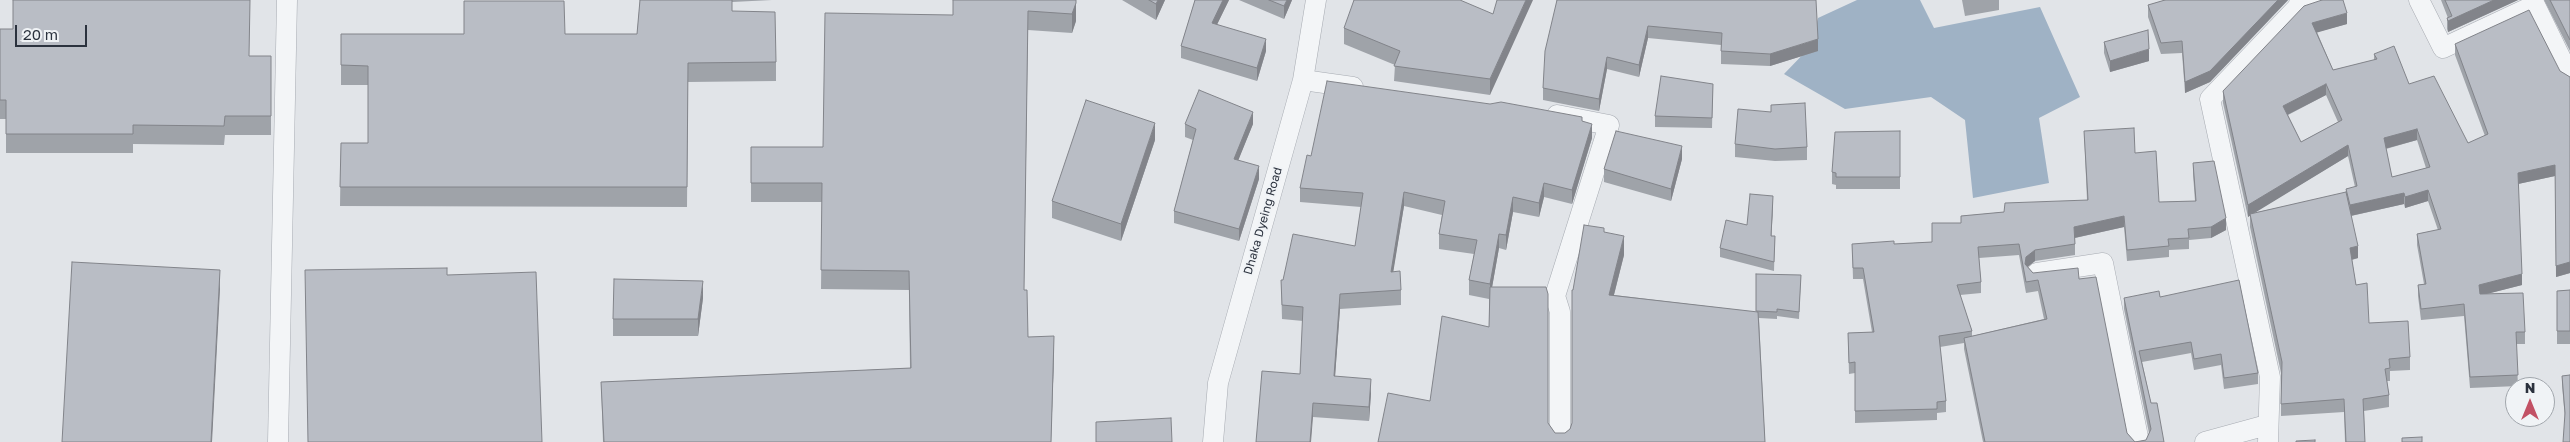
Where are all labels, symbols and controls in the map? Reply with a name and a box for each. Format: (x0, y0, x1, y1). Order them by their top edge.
scale bar (18, 15, 90, 47)
text: 20 m (23, 25, 58, 43)
street label: Dhaka Dyeing Road (1241, 166, 1285, 276)
north arrow (2505, 377, 2555, 427)
text: N (2525, 379, 2535, 396)

